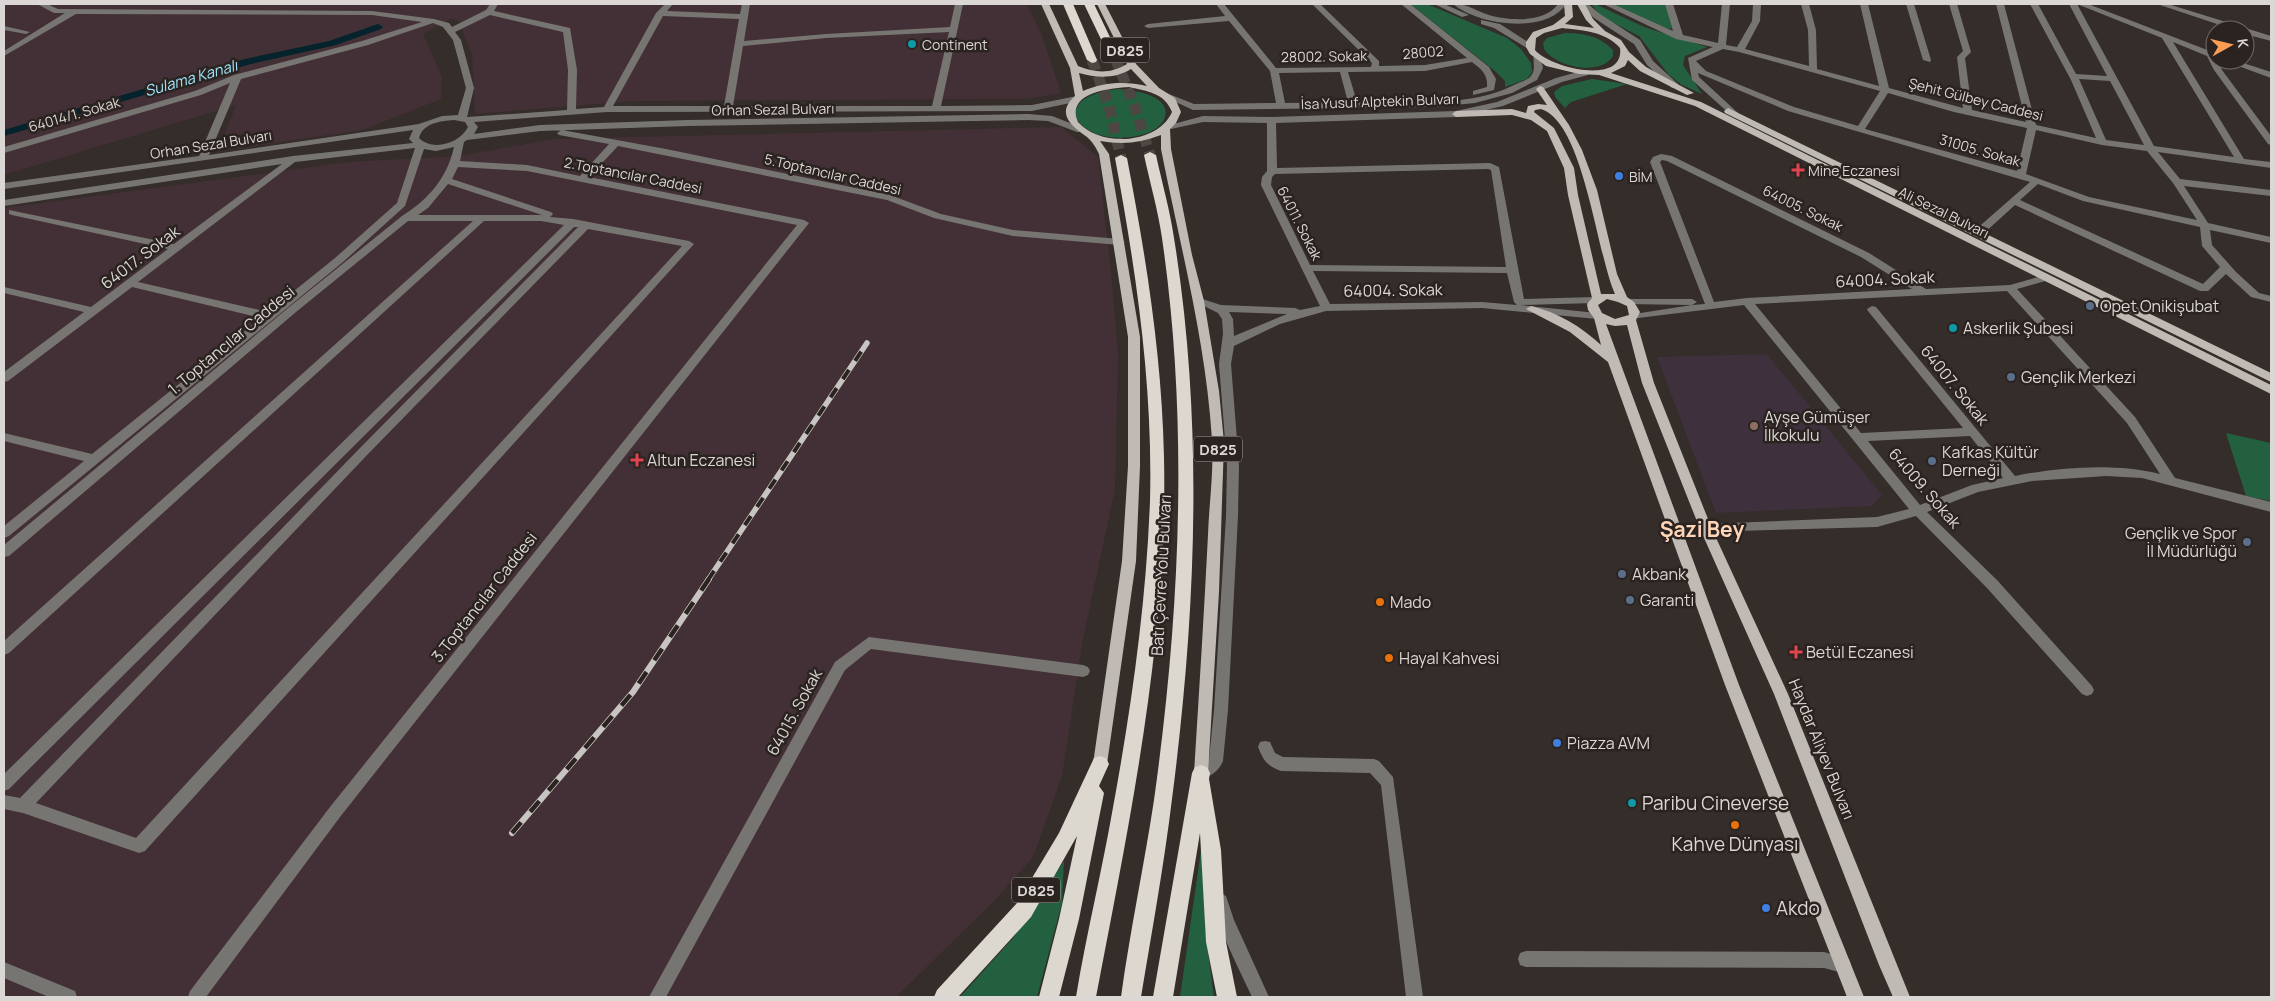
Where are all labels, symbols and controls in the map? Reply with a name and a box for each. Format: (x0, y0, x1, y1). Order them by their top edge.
north arrow (2205, 20, 2255, 70)
place label: Continent (922, 35, 988, 54)
text: K (2233, 37, 2254, 50)
marker: Continent (906, 38, 918, 50)
road number: D825 (1101, 38, 1149, 62)
street label: 28002 (1402, 41, 1444, 63)
street label: 28002. Sokak (1281, 46, 1368, 66)
water label: Sulama Kanalı (142, 54, 241, 101)
street label: Şehit Gülbey Caddesi (1907, 73, 2045, 125)
street label: İsa Yusuf Alptekin Bulvarı (1301, 89, 1459, 113)
street label: 64014/1. Sokak (26, 92, 123, 136)
street label: Orhan Sezal Bulvarı (711, 98, 835, 120)
street label: Orhan Sezal Bulvarı (149, 125, 273, 163)
street label: 31005. Sokak (1937, 129, 2024, 171)
street label: 5.Toptancılar Caddesi (763, 149, 903, 199)
street label: 2.Toptancılar Caddesi (563, 152, 703, 198)
place label: Mine Eczanesi (1808, 161, 1900, 180)
marker: Mine Eczanesi (1792, 164, 1804, 176)
place label: BİM (1629, 167, 1653, 186)
marker: BİM (1613, 170, 1625, 182)
street label: 64005. Sokak (1760, 180, 1847, 236)
street label: Ali Sezal Bulvarı (1895, 182, 1993, 242)
street label: 64011. Sokak (1273, 183, 1327, 264)
street label: 64017. Sokak (96, 219, 185, 294)
street label: 64004. Sokak (1835, 265, 1936, 293)
street label: 64004. Sokak (1343, 278, 1444, 302)
street label: 1. Toptancılar Caddesi (163, 280, 299, 400)
place label: Opet Onikişubat (2100, 295, 2219, 317)
marker: Opet Onikişubat (2084, 300, 2096, 312)
place label: Askerlik Şubesi (1963, 317, 2073, 339)
marker: Askerlik Şubesi (1947, 322, 1959, 334)
street label: 64007. Sokak (1916, 340, 1995, 431)
place label: Gençlik Merkezi (2021, 366, 2136, 388)
marker: Gençlik Merkezi (2005, 371, 2017, 383)
place label: Ayşe Gümüşer İlkokulu (1764, 406, 1870, 446)
marker: Ayşe Gümüşer İlkokulu (1748, 420, 1760, 432)
road number: D825 (1194, 436, 1242, 462)
place label: Kafkas Kültür Derneği (1942, 441, 2039, 481)
street label: 64009. Sokak (1884, 443, 1967, 534)
place label: Altun Eczanesi (647, 449, 755, 471)
marker: Altun Eczanesi (631, 454, 643, 466)
marker: Kafkas Kültür Derneği (1926, 455, 1938, 467)
street label: Batı Çevre Yolu Bulvarı (1146, 494, 1176, 656)
district label: Şazi Bey (1660, 515, 1745, 543)
place label: Gençlik ve Spor İl Müdürlüğü (2125, 522, 2237, 562)
street label: 3.Toptancılar Caddesi (426, 527, 542, 667)
marker: Gençlik ve Spor İl Müdürlüğü (2241, 536, 2253, 548)
place label: Akbank (1632, 563, 1687, 585)
marker: Akbank (1616, 568, 1628, 580)
place label: Garanti (1640, 589, 1694, 611)
place label: Mado (1390, 591, 1431, 613)
marker: Garanti (1624, 594, 1636, 606)
marker: Mado (1374, 596, 1386, 608)
place label: Betül Eczanesi (1806, 641, 1914, 663)
marker: Betül Eczanesi (1790, 646, 1802, 658)
place label: Hayal Kahvesi (1399, 647, 1500, 669)
marker: Hayal Kahvesi (1383, 652, 1395, 664)
street label: 64015. Sokak (761, 664, 827, 759)
street label: Haydar Aliyev Bulvarı (1784, 675, 1860, 823)
place label: Piazza AVM (1567, 732, 1650, 754)
marker: Piazza AVM (1551, 737, 1563, 749)
place label: Paribu Cineverse (1642, 790, 1789, 816)
marker: Paribu Cineverse (1626, 797, 1638, 809)
marker: Kahve Dünyası (1729, 819, 1741, 831)
place label: Kahve Dünyası (1672, 831, 1798, 857)
road number: D825 (1012, 878, 1060, 902)
place label: Akdo (1776, 895, 1820, 921)
marker: Akdo (1760, 902, 1772, 914)

